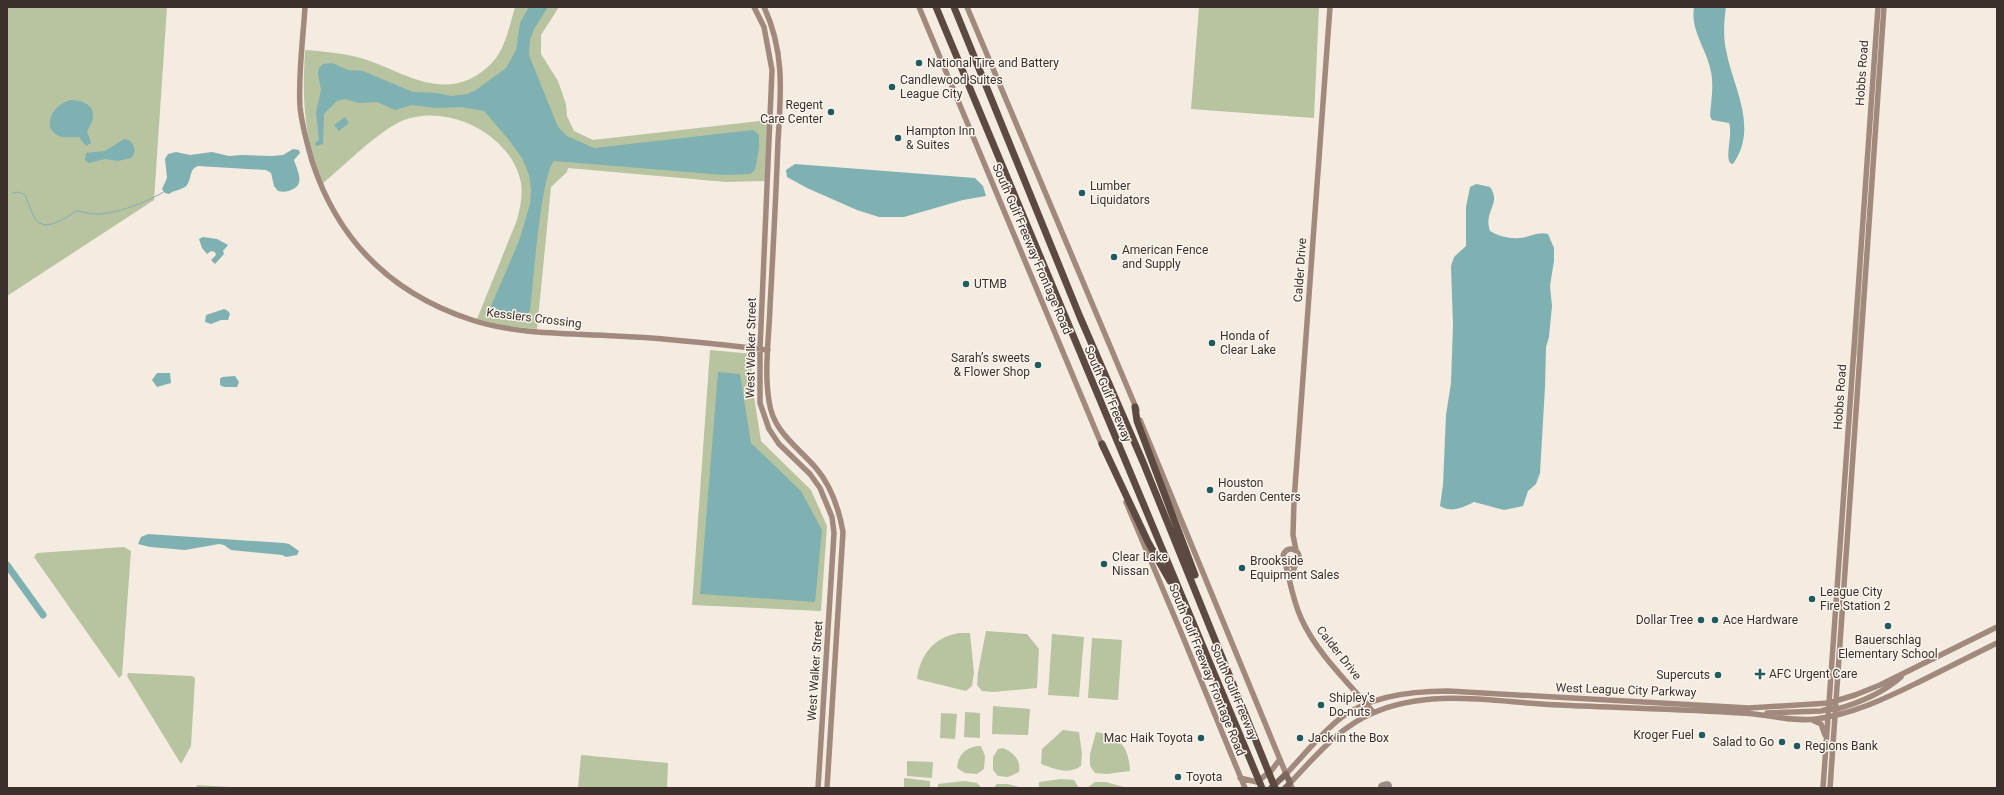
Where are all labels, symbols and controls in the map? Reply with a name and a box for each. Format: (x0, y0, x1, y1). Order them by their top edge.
street label: Hobbs Road (1853, 40, 1871, 106)
place label: National Tire and Battery (927, 56, 1059, 70)
marker: National Tire and Battery (914, 58, 924, 68)
place label: Candlewood Suites League City (900, 73, 1003, 101)
marker: Candlewood Suites League City (887, 82, 897, 92)
place label: Regent Care Center (760, 98, 823, 126)
marker: Regent Care Center (826, 107, 836, 117)
place label: Hampton Inn & Suites (906, 124, 975, 152)
marker: Hampton Inn & Suites (893, 133, 903, 143)
street label: South Gulf Freeway Frontage Road (990, 161, 1074, 337)
place label: Lumber Liquidators (1090, 179, 1150, 207)
marker: Lumber Liquidators (1077, 188, 1087, 198)
street label: Calder Drive (1291, 237, 1309, 303)
place label: American Fence and Supply (1122, 243, 1208, 271)
marker: American Fence and Supply (1109, 252, 1119, 262)
place label: UTMB (974, 277, 1007, 291)
marker: UTMB (961, 279, 971, 289)
street label: West Walker Street (743, 297, 759, 399)
street label: Kesslers Crossing (486, 305, 582, 331)
place label: Honda of Clear Lake (1220, 329, 1276, 357)
marker: Honda of Clear Lake (1207, 338, 1217, 348)
street label: South Gulf Freeway (1081, 344, 1135, 445)
place label: Sarah’s sweets & Flower Shop (951, 351, 1030, 379)
marker: Sarah’s sweets & Flower Shop (1033, 360, 1043, 370)
street label: Hobbs Road (1831, 364, 1849, 430)
place label: Houston Garden Centers (1218, 476, 1301, 504)
marker: Houston Garden Centers (1205, 485, 1215, 495)
place label: Clear Lake Nissan (1112, 550, 1168, 578)
place label: Brookside Equipment Sales (1250, 554, 1339, 582)
marker: Clear Lake Nissan (1099, 559, 1109, 569)
marker: Brookside Equipment Sales (1237, 563, 1247, 573)
street label: South Gulf Freeway Frontage Road (1166, 582, 1248, 758)
place label: League City Fire Station 2 (1820, 585, 1891, 613)
marker: League City Fire Station 2 (1807, 594, 1817, 604)
place label: Dollar Tree (1636, 613, 1693, 627)
place label: Ace Hardware (1723, 613, 1798, 627)
marker: Dollar Tree (1696, 615, 1706, 625)
marker: Ace Hardware (1710, 615, 1720, 625)
street label: West Walker Street (804, 620, 826, 722)
marker: Bauerschlag Elementary School (1883, 621, 1893, 631)
street label: Calder Drive (1314, 623, 1364, 683)
place label: Bauerschlag Elementary School (1838, 633, 1938, 661)
street label: South Gulf Freeway (1207, 642, 1261, 742)
place label: AFC Urgent Care (1769, 667, 1857, 681)
place label: Supercuts (1656, 668, 1710, 682)
marker: AFC Urgent Care (1754, 668, 1766, 680)
marker: Supercuts (1713, 670, 1723, 680)
street label: West League City Parkway (1555, 681, 1697, 699)
place label: Shipley's Do-nuts (1329, 691, 1375, 719)
marker: Shipley's Do-nuts (1316, 700, 1326, 710)
place label: Kroger Fuel (1633, 728, 1694, 742)
marker: Kroger Fuel (1697, 730, 1707, 740)
place label: Mac Haik Toyota (1104, 731, 1193, 745)
place label: Jack in the Box (1308, 731, 1389, 745)
marker: Mac Haik Toyota (1196, 733, 1206, 743)
marker: Jack in the Box (1295, 733, 1305, 743)
place label: Salad to Go (1713, 735, 1774, 749)
marker: Salad to Go (1777, 737, 1787, 747)
place label: Regions Bank (1805, 739, 1879, 753)
marker: Regions Bank (1792, 741, 1802, 751)
place label: Toyota (1186, 770, 1222, 784)
marker: Toyota (1173, 772, 1183, 782)

